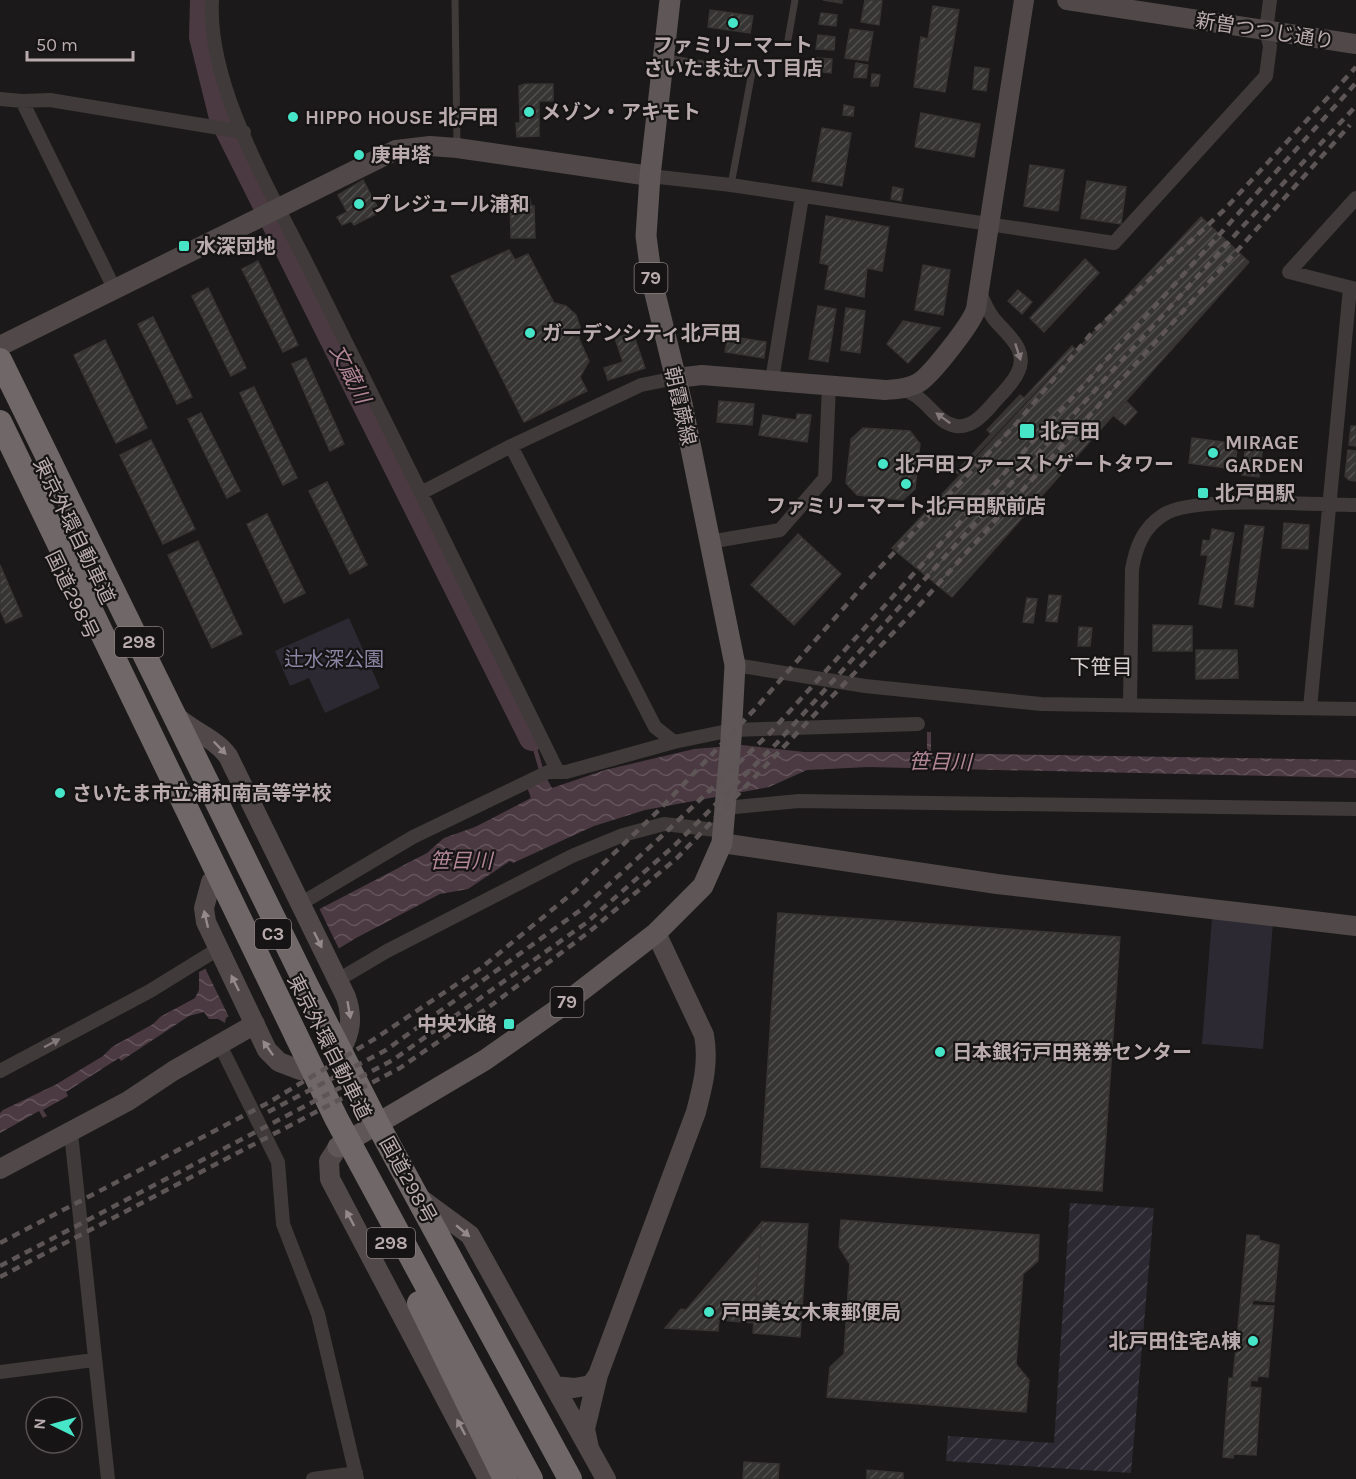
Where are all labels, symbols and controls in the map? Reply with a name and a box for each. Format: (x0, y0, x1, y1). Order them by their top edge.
street label: 新曽つつじ通り (1194, 9, 1336, 53)
marker: ファミリーマート さいたま辻八丁目店 (726, 16, 740, 30)
scale bar (27, 24, 134, 62)
text: 50 m (36, 34, 78, 56)
place label: ファミリーマート さいたま辻八丁目店 (643, 34, 823, 80)
place label: メゾン・アキモト (541, 101, 701, 124)
marker: メゾン・アキモト (522, 105, 536, 119)
place label: HIPPO HOUSE 北戸田 (305, 106, 498, 129)
marker: HIPPO HOUSE 北戸田 (286, 110, 300, 124)
place label: 庚申塔 (371, 144, 431, 167)
marker: 庚申塔 (352, 148, 366, 162)
place label: プレジュール浦和 (371, 193, 530, 216)
marker: プレジュール浦和 (352, 197, 366, 211)
place label: 水深団地 (196, 235, 276, 258)
marker: 水深団地 (177, 239, 191, 253)
road number: 79 (634, 263, 668, 293)
place label: ガーデンシティ北戸田 (542, 322, 741, 345)
marker: ガーデンシティ北戸田 (523, 326, 537, 340)
water label: 文蔵川 (325, 340, 376, 409)
one-way arrow (1014, 343, 1023, 361)
street label: 朝霞蕨線 (660, 364, 700, 448)
one-way arrow (935, 412, 951, 424)
place label: 北戸田 (1040, 420, 1100, 443)
marker: 北戸田 (1018, 422, 1036, 440)
place label: MIRAGE GARDEN (1225, 431, 1304, 477)
marker: MIRAGE GARDEN (1206, 446, 1220, 460)
place label: 北戸田ファーストゲートタワー (895, 453, 1174, 476)
street label: 東京外環自動車道 (29, 454, 119, 608)
marker: 北戸田ファーストゲートタワー (876, 457, 890, 471)
marker: ファミリーマート北戸田駅前店 (899, 477, 913, 491)
place label: 北戸田駅 (1215, 482, 1295, 505)
marker: 北戸田駅 (1196, 486, 1210, 500)
place label: ファミリーマート北戸田駅前店 (766, 495, 1046, 518)
street label: 国道298号 (41, 547, 103, 643)
road number: 298 (115, 627, 163, 657)
park label: 辻水深公園 (284, 648, 384, 671)
district label: 下笹目 (1070, 655, 1133, 679)
one-way arrow (213, 741, 227, 756)
water label: 笹目川 (908, 749, 974, 775)
place label: さいたま市立浦和南高等学校 (72, 782, 331, 805)
marker: さいたま市立浦和南高等学校 (53, 786, 67, 800)
water label: 笹目川 (430, 849, 494, 873)
one-way arrow (201, 910, 211, 928)
road number: C3 (255, 919, 291, 949)
one-way arrow (313, 931, 322, 948)
street label: 東京外環自動車道 (282, 970, 376, 1124)
one-way arrow (230, 974, 240, 992)
road number: 79 (550, 987, 584, 1017)
one-way arrow (344, 1001, 353, 1020)
place label: 中央水路 (417, 1013, 497, 1036)
marker: 中央水路 (502, 1017, 516, 1031)
one-way arrow (43, 1039, 60, 1048)
one-way arrow (262, 1041, 274, 1057)
place label: 日本銀行戸田発券センター (952, 1041, 1192, 1064)
marker: 日本銀行戸田発券センター (933, 1045, 947, 1059)
street label: 国道298号 (375, 1133, 441, 1227)
one-way arrow (345, 1209, 355, 1226)
one-way arrow (455, 1224, 470, 1237)
road number: 298 (367, 1228, 415, 1258)
place label: 戸田美女木東郵便局 (721, 1301, 901, 1324)
marker: 戸田美女木東郵便局 (702, 1305, 716, 1319)
place label: 北戸田住宅A棟 (1108, 1330, 1241, 1353)
marker: 北戸田住宅A棟 (1246, 1334, 1260, 1348)
north arrow (24, 1395, 84, 1455)
text: N (30, 1417, 50, 1430)
one-way arrow (456, 1419, 466, 1436)

